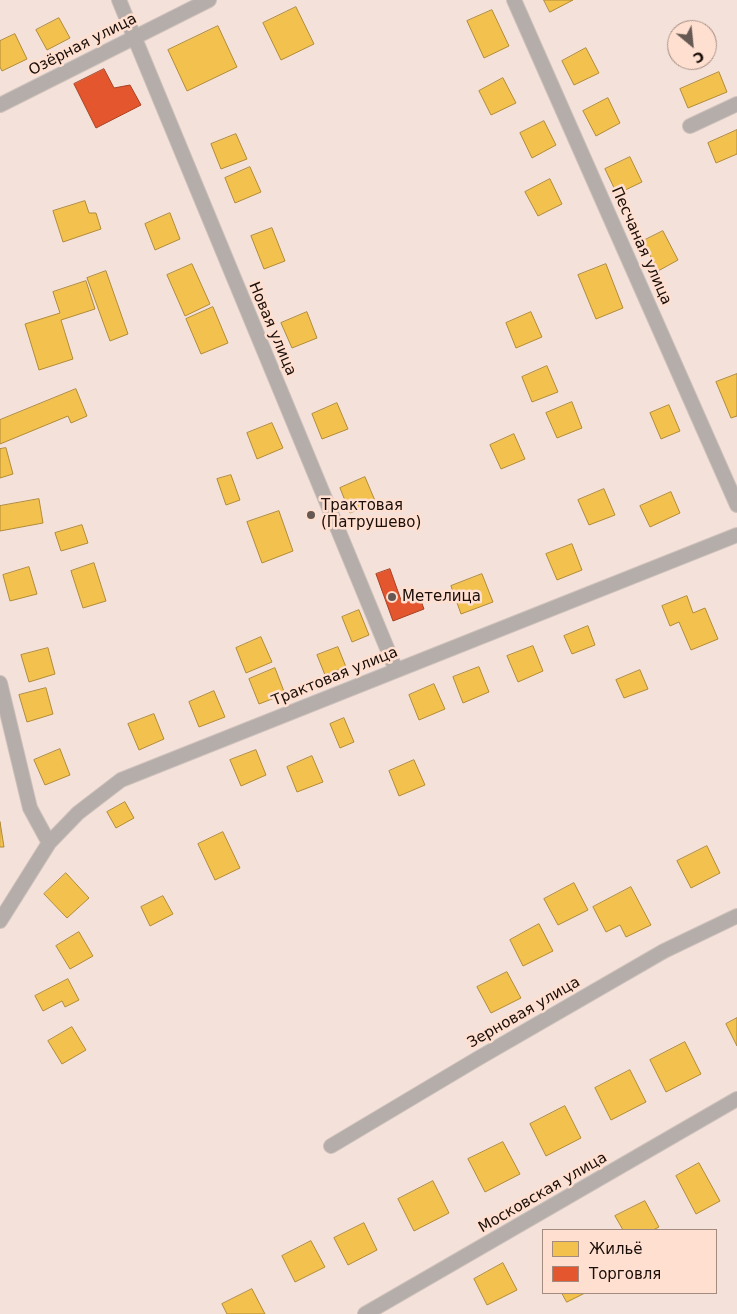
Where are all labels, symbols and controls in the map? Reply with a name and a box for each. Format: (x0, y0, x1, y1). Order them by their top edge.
street label: Озёрная улица (26, 10, 140, 80)
north arrow (667, 20, 717, 70)
text: С (690, 48, 707, 67)
street label: Песчаная улица (607, 184, 675, 308)
street label: Новая улица (244, 280, 300, 378)
place label: Трактовая (Патрушево) (321, 497, 421, 532)
marker: Трактовая (Патрушево) (305, 509, 317, 521)
place label: Метелица (402, 588, 481, 606)
marker: Метелица (386, 591, 398, 603)
street label: Трактовая улица (269, 644, 401, 710)
street label: Зерновая улица (465, 974, 583, 1052)
street label: Московская улица (476, 1149, 610, 1237)
legend (542, 1229, 717, 1294)
text: Жильё (589, 1240, 643, 1258)
text: Торговля (589, 1265, 661, 1283)

